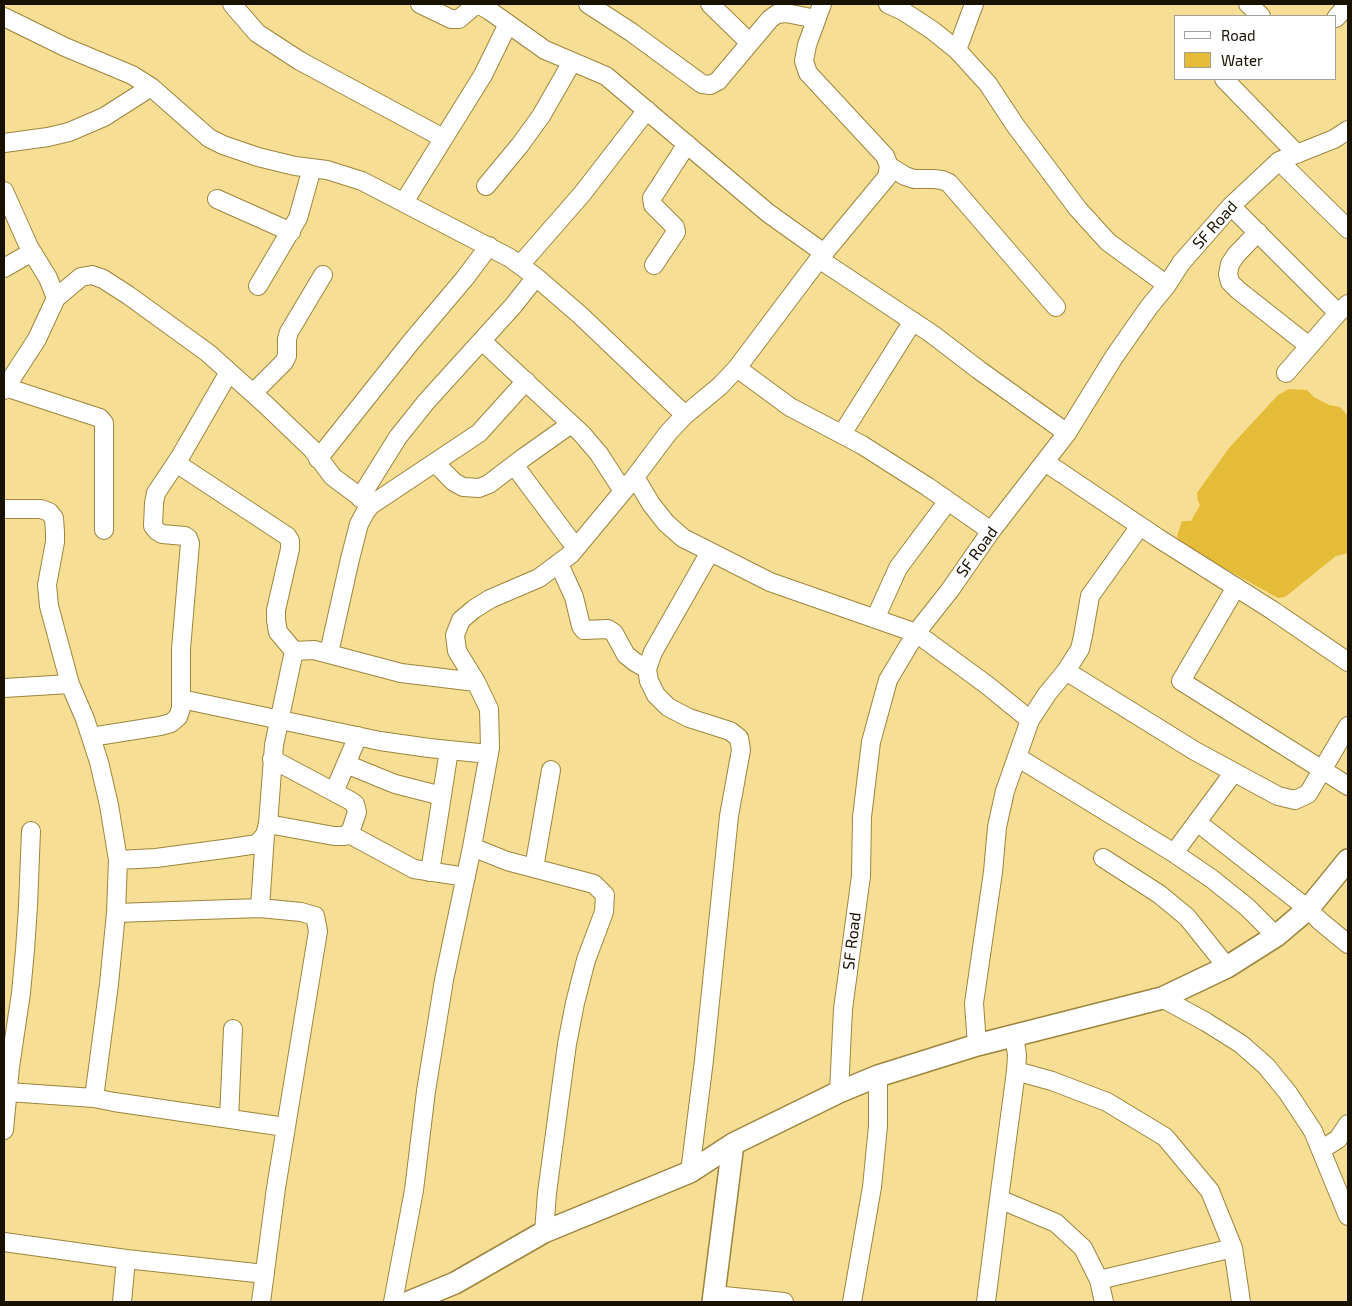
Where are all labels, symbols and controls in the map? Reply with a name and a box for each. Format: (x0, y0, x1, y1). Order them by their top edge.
legend (1174, 15, 1337, 80)
text: Road (1221, 26, 1256, 44)
text: Water (1221, 51, 1263, 69)
street label: SF Road (1188, 197, 1242, 253)
street label: SF Road (952, 523, 1002, 581)
street label: SF Road (839, 911, 865, 971)

